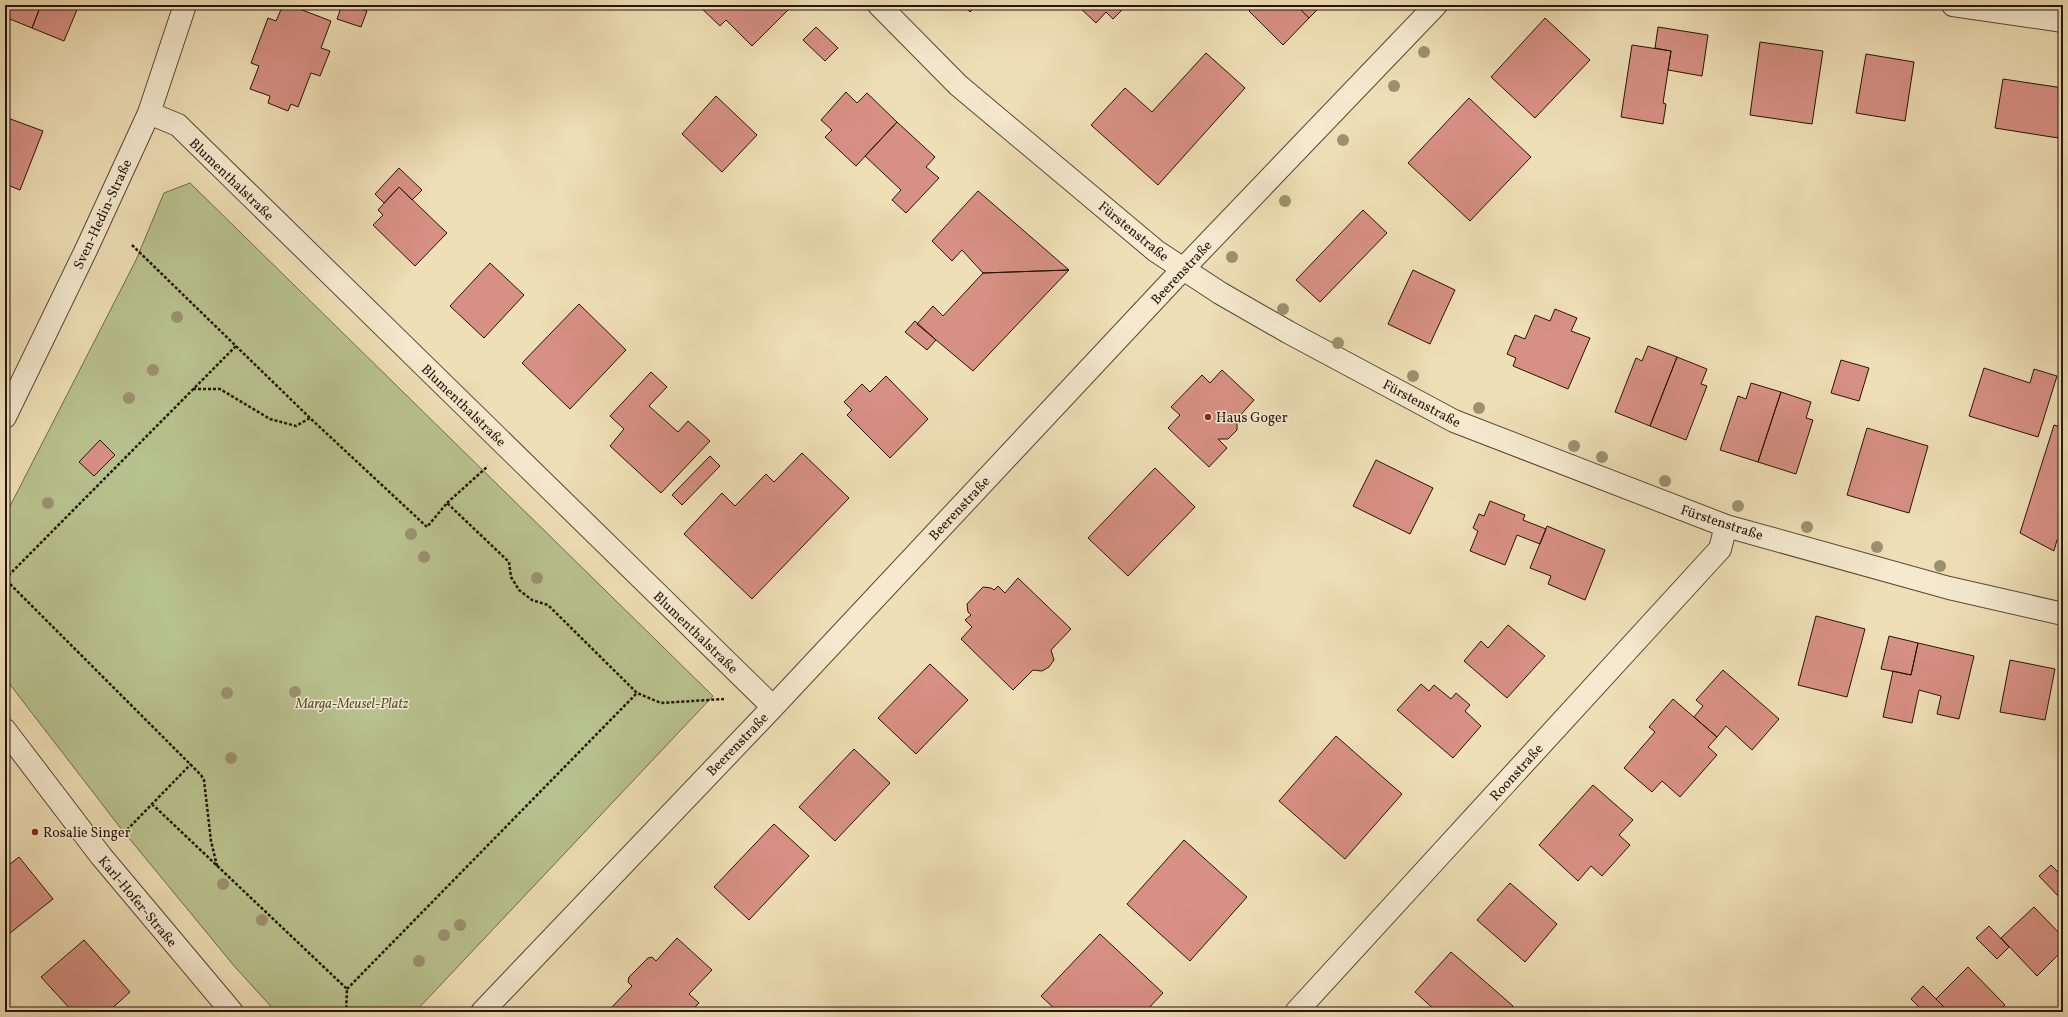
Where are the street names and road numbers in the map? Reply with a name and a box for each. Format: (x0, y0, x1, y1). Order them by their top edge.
street label: Blumenthalstraße (184, 135, 278, 226)
street label: Sven-Hedin-Straße (70, 156, 137, 273)
street label: Fürstenstraße (1094, 198, 1173, 267)
street label: Beerenstraße (1147, 236, 1217, 309)
street label: Blumenthalstraße (416, 361, 510, 452)
street label: Fürstenstraße (1379, 376, 1464, 433)
street label: Beerenstraße (925, 472, 995, 545)
street label: Fürstenstraße (1678, 501, 1766, 546)
street label: Blumenthalstraße (648, 588, 742, 679)
street label: Beerenstraße (703, 709, 774, 781)
street label: Roonstraße (1486, 740, 1548, 806)
street label: Karl-Hofer-Straße (93, 852, 181, 952)

